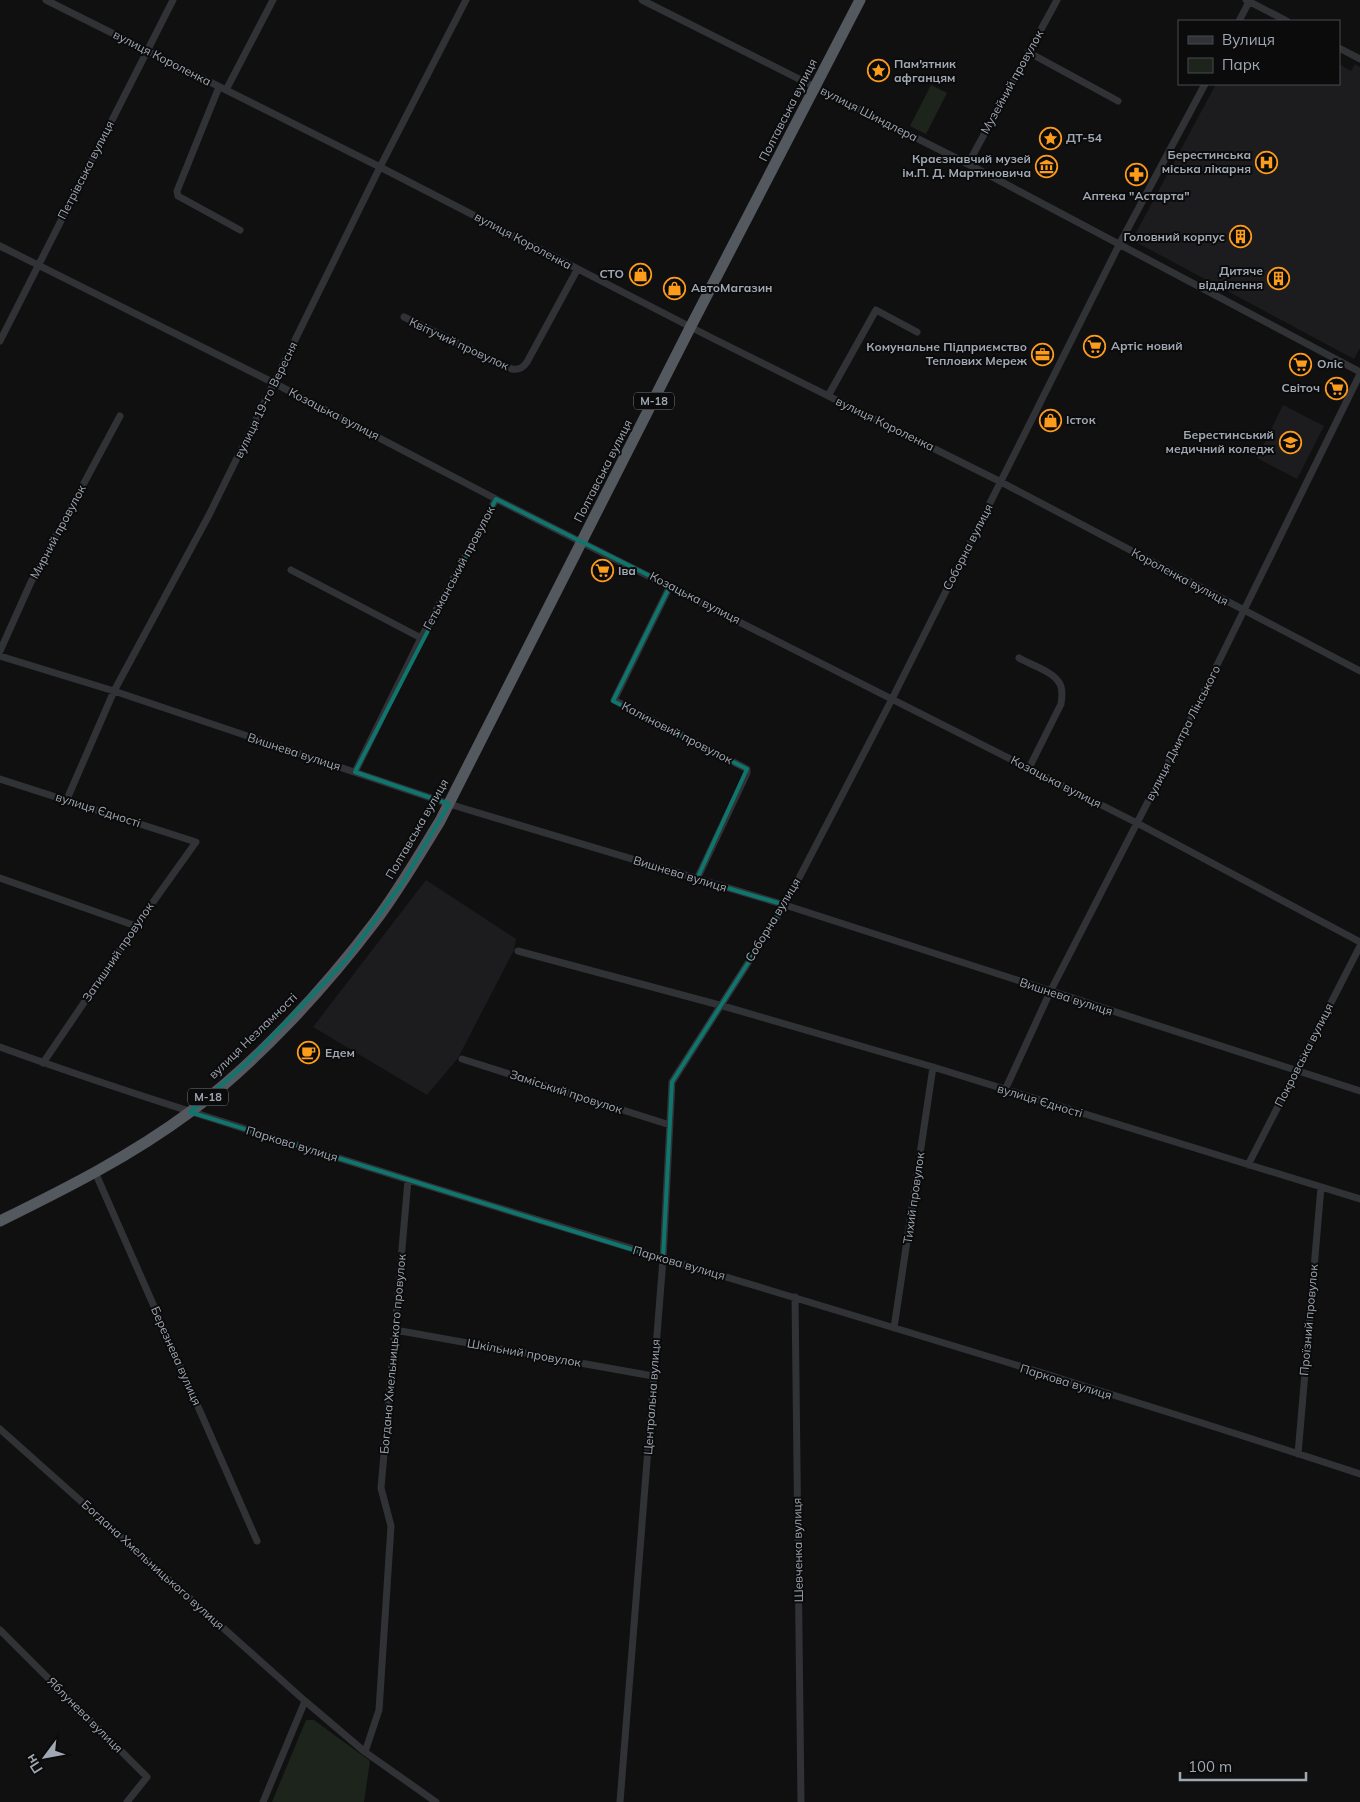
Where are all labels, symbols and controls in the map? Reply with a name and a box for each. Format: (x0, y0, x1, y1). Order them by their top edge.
legend (1178, 20, 1340, 85)
street label: вулиця Короленка (111, 26, 214, 89)
street label: Музейний провулок (977, 27, 1046, 136)
text: Вулиця (1222, 30, 1275, 49)
text: Парк (1222, 55, 1261, 74)
street label: Полтавська вулиця (755, 56, 820, 164)
place label: Пам'ятник афганцям (894, 56, 956, 85)
place icon: Пам'ятник афганцям (866, 59, 890, 83)
street label: вулиця Шиндлера (818, 83, 920, 145)
street label: Петрівська вулиця (54, 118, 117, 222)
place icon: ДТ-54 (1038, 126, 1062, 150)
place label: ДТ-54 (1066, 130, 1102, 145)
place label: Берестинська міська лікарня (1162, 147, 1251, 176)
hospital icon: Берестинська міська лікарня (1255, 150, 1279, 174)
place label: Краєзнавчий музей ім.П. Д. Мартиновича (902, 151, 1031, 180)
museum icon: Краєзнавчий музей ім.П. Д. Мартиновича (1035, 154, 1059, 178)
pharmacy icon: Аптека "Астарта" (1124, 163, 1148, 187)
place label: Аптека "Астарта" (1082, 188, 1190, 203)
street label: вулиця Короленка (472, 209, 574, 272)
building icon: Головний корпус (1229, 225, 1253, 249)
place label: Головний корпус (1124, 229, 1225, 244)
shop icon: СТО (628, 262, 652, 286)
place label: Дитяче відділення (1199, 263, 1263, 292)
place label: СТО (599, 266, 624, 281)
building icon: Дитяче відділення (1267, 266, 1291, 290)
shop icon: АвтоМагазин (663, 276, 687, 300)
place label: АвтоМагазин (691, 280, 773, 295)
street label: Квітучий провулок (407, 314, 512, 373)
supermarket icon: Артіс новий (1083, 334, 1107, 358)
place label: Артіс новий (1111, 338, 1183, 353)
street label: вулиця 19-го Вересня (231, 339, 300, 460)
place label: Комунальне Підприємство Теплових Мереж (866, 339, 1028, 368)
office icon: Комунальне Підприємство Теплових Мереж (1031, 342, 1055, 366)
supermarket icon: Оліс (1289, 352, 1313, 376)
place label: Оліс (1317, 356, 1343, 371)
supermarket icon: Світоч (1324, 376, 1348, 400)
place label: Світоч (1282, 380, 1320, 395)
street label: Козацька вулиця (286, 384, 382, 443)
road number: М-18 (634, 392, 674, 410)
street label: вулиця Короленка (834, 393, 937, 454)
shop icon: Істок (1038, 408, 1062, 432)
place label: Істок (1066, 412, 1096, 427)
street label: Полтавська вулиця (570, 417, 635, 525)
place label: Берестинський медичний коледж (1166, 427, 1275, 456)
school or university icon: Берестинський медичний коледж (1278, 430, 1302, 454)
street label: Мирний провулок (27, 482, 89, 581)
street label: Соборна вулиця (939, 501, 996, 592)
street label: Гетьманський провулок (420, 503, 498, 632)
street label: Короленка вулиця (1129, 545, 1231, 608)
supermarket icon: Іва (590, 559, 614, 583)
place label: Іва (618, 563, 636, 578)
street label: Козацька вулиця (647, 568, 743, 627)
street label: вулиця Дмитра Лінського (1142, 663, 1223, 803)
street label: Калиновий провулок (619, 698, 736, 767)
street label: Вишнева вулиця (246, 729, 343, 774)
street label: Козацька вулиця (1008, 752, 1104, 811)
street label: Полтавська вулиця (382, 776, 451, 881)
street label: вулиця Єдності (54, 789, 142, 830)
street label: Вишнева вулиця (632, 852, 729, 895)
street label: Соборна вулиця (742, 875, 803, 964)
street label: Затишний провулок (79, 899, 157, 1004)
street label: Вишнева вулиця (1018, 974, 1115, 1019)
street label: вулиця Незламності (205, 990, 300, 1082)
street label: Покровська вулиця (1271, 1001, 1336, 1109)
cafe icon: Едем (297, 1041, 321, 1065)
place label: Едем (325, 1045, 355, 1060)
street label: Заміський провулок (508, 1066, 625, 1117)
street label: вулиця Єдності (996, 1080, 1085, 1121)
road number: М-18 (188, 1088, 228, 1106)
street label: Паркова вулиця (244, 1122, 340, 1165)
street label: Тихий провулок (900, 1151, 927, 1245)
street label: Паркова вулиця (631, 1242, 727, 1283)
street label: Богдана Хмельницького провулок (376, 1253, 409, 1455)
street label: Проїзний провулок (1296, 1263, 1321, 1376)
street label: Березнева вулиця (148, 1304, 205, 1408)
street label: Шкільний провулок (466, 1335, 583, 1370)
street label: Центральна вулиця (640, 1339, 663, 1455)
street label: Паркова вулиця (1018, 1360, 1114, 1403)
street label: Богдана Хмельницького вулиця (79, 1497, 228, 1633)
street label: Шевченка вулиця (789, 1497, 806, 1603)
street label: Яблунева вулиця (44, 1674, 126, 1756)
north arrow (20, 1732, 70, 1782)
scale bar (1180, 1750, 1306, 1782)
text: Пн (21, 1751, 47, 1777)
text: 100 m (1188, 1757, 1232, 1776)

